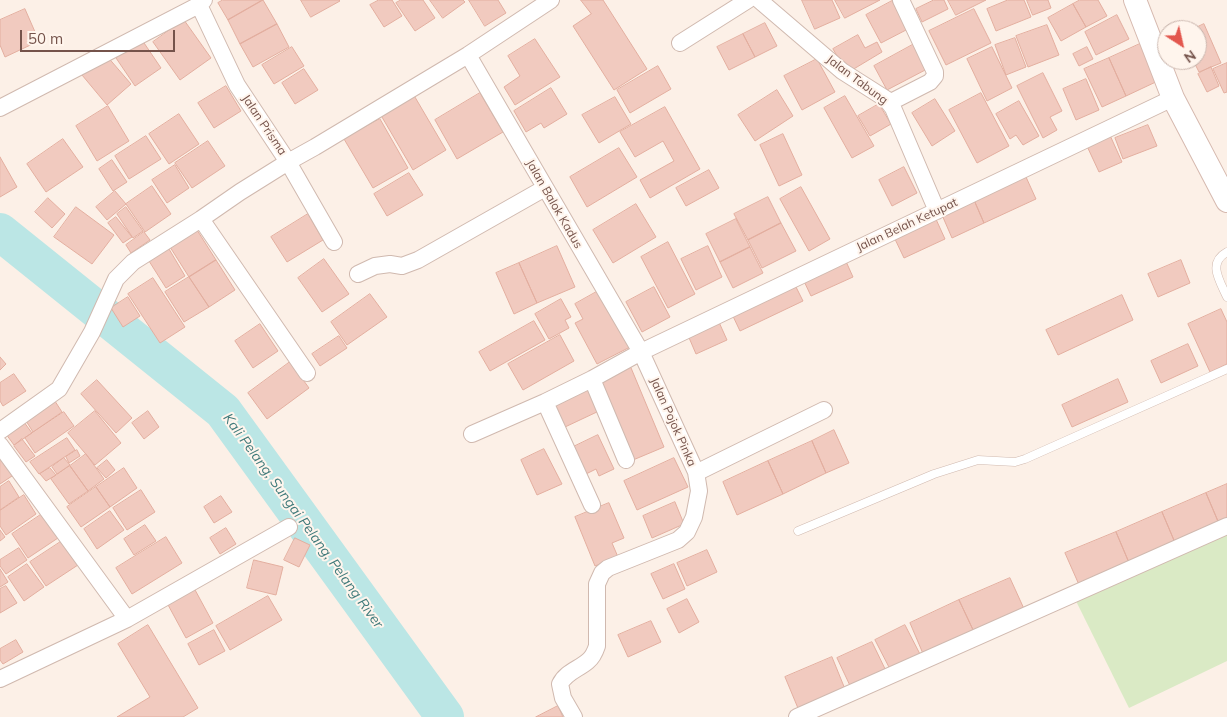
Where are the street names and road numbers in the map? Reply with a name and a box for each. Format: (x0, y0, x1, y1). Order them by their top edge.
street label: Jalan Tabung (823, 52, 891, 108)
street label: Jalan Prisma (238, 92, 290, 158)
street label: Jalan Balok Kadus (523, 157, 585, 251)
street label: Jalan Belah Ketupat (854, 195, 960, 255)
street label: Jalan Pojok Pinka (647, 375, 699, 469)

